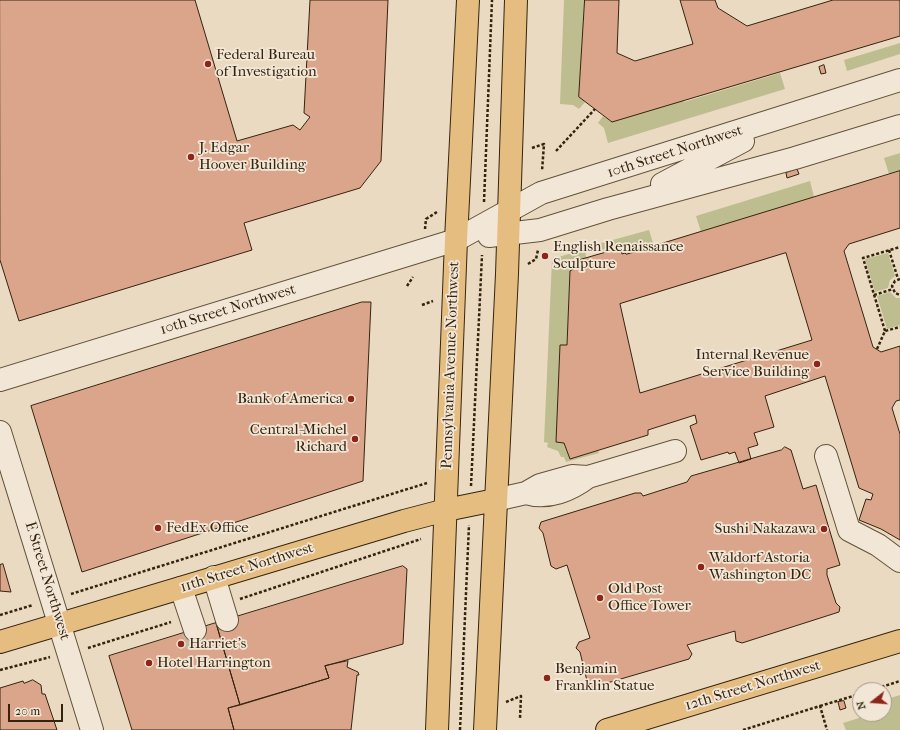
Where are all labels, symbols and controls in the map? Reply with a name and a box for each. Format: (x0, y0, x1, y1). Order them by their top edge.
place label: Federal Bureau of Investigation (216, 46, 317, 81)
marker: Federal Bureau of Investigation (203, 59, 213, 69)
street label: 10th Street Northwest (605, 122, 745, 182)
place label: J. Edgar Hoover Building (199, 139, 306, 174)
marker: J. Edgar Hoover Building (186, 152, 196, 162)
place label: English Renaissance Sculpture (553, 238, 683, 273)
marker: English Renaissance Sculpture (540, 251, 550, 261)
street label: Pennsylvania Avenue Northwest (438, 261, 464, 469)
street label: 10th Street Northwest (158, 281, 298, 339)
place label: Internal Revenue Service Building (695, 346, 809, 381)
marker: Internal Revenue Service Building (812, 359, 822, 369)
place label: Bank of America (237, 390, 343, 408)
marker: Bank of America (346, 394, 356, 404)
place label: Central-Michel Richard (250, 421, 347, 456)
marker: Central-Michel Richard (350, 434, 360, 444)
place label: FedEx Office (166, 519, 249, 537)
street label: E Street Northwest (20, 520, 74, 642)
place label: Sushi Nakazawa (714, 520, 816, 538)
marker: FedEx Office (153, 523, 163, 533)
marker: Sushi Nakazawa (819, 524, 829, 534)
street label: 11th Street Northwest (178, 539, 316, 597)
place label: Waldorf Astoria Washington DC (709, 549, 811, 584)
marker: Waldorf Astoria Washington DC (696, 562, 706, 572)
place label: Old Post Office Tower (608, 580, 691, 615)
marker: Old Post Office Tower (595, 593, 605, 603)
place label: Harriet's (189, 635, 246, 653)
marker: Harriet's (176, 639, 186, 649)
place label: Hotel Harrington (157, 654, 271, 672)
street label: 12th Street Northwest (683, 657, 823, 715)
marker: Hotel Harrington (144, 658, 154, 668)
place label: Benjamin Franklin Statue (555, 660, 655, 695)
marker: Benjamin Franklin Statue (542, 673, 552, 683)
north arrow (852, 682, 892, 722)
scale bar (10, 696, 65, 722)
text: N (854, 699, 868, 711)
text: 20 m (15, 704, 40, 718)

